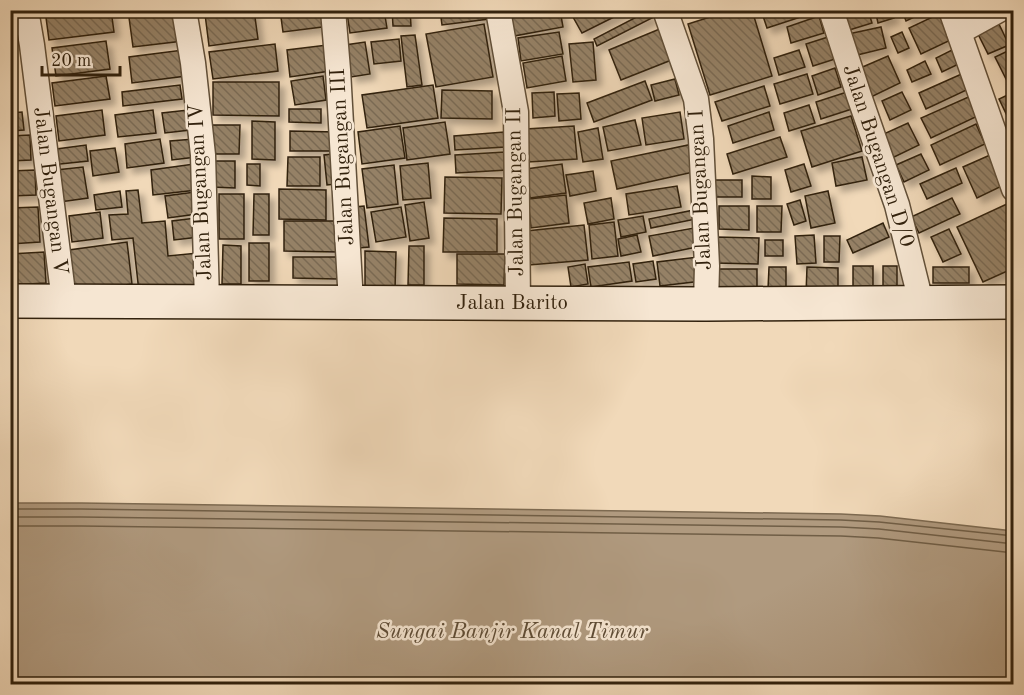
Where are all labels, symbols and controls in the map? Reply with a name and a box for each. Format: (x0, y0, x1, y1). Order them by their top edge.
scale bar (42, 39, 120, 77)
text: 20 m (51, 52, 91, 70)
street label: Jalan Bugangan D/0 (839, 62, 917, 250)
street label: Jalan Bugangan III (328, 68, 358, 246)
street label: Jalan Bugangan IV (186, 103, 216, 281)
street label: Jalan Bugangan V (29, 106, 71, 276)
street label: Jalan Bugangan II (504, 107, 528, 277)
street label: Jalan Bugangan I (686, 109, 716, 271)
street label: Jalan Barito (456, 293, 568, 314)
water label: Sungai Banjir Kanal Timur (376, 621, 649, 643)

